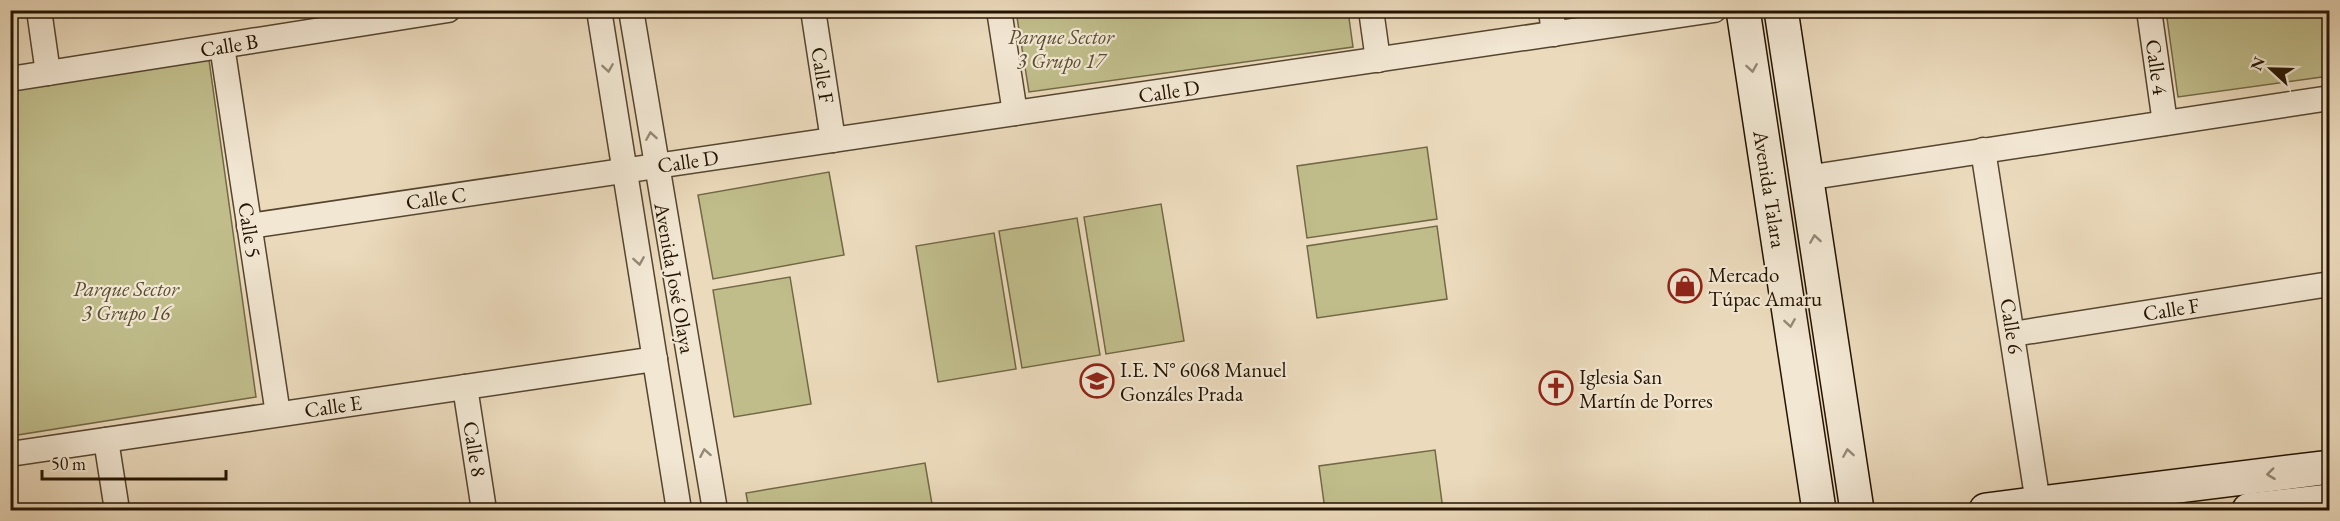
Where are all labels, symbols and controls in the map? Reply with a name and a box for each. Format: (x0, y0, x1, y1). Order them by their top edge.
park label: Parque Sector 3 Grupo 17 (1008, 23, 1115, 74)
street label: Calle B (198, 27, 260, 63)
street label: Calle 4 (2140, 37, 2174, 97)
north arrow (2241, 39, 2301, 99)
street label: Calle F (805, 45, 841, 105)
text: N (2245, 54, 2270, 74)
one-way arrow (602, 64, 614, 73)
one-way arrow (1745, 64, 1757, 73)
street label: Calle D (1137, 73, 1202, 109)
street label: Avenida Talara (1747, 127, 1793, 250)
one-way arrow (646, 132, 658, 141)
street label: Calle D (656, 143, 721, 179)
street label: Calle C (404, 180, 468, 216)
street label: Calle 5 (232, 200, 268, 260)
street label: Avenida José Olaya (648, 200, 702, 356)
one-way arrow (1810, 235, 1822, 244)
one-way arrow (632, 256, 644, 266)
place label: Mercado Túpac Amaru (1708, 261, 1822, 312)
shop icon: Mercado Túpac Amaru (1667, 268, 1703, 304)
park label: Parque Sector 3 Grupo 16 (73, 275, 180, 326)
street label: Calle F (2141, 291, 2201, 327)
street label: Calle 6 (1994, 296, 2030, 356)
one-way arrow (1784, 319, 1796, 328)
place label: I.E. N° 6068 Manuel Gonzáles Prada (1120, 356, 1287, 407)
school or university icon: I.E. N° 6068 Manuel Gonzáles Prada (1079, 363, 1115, 399)
place label: Iglesia San Martín de Porres (1579, 363, 1713, 414)
church icon: Iglesia San Martín de Porres (1538, 370, 1574, 406)
street label: Calle E (303, 389, 364, 423)
street label: Calle 8 (457, 419, 493, 479)
scale bar (42, 443, 226, 481)
one-way arrow (699, 448, 712, 458)
one-way arrow (1842, 448, 1855, 458)
text: 50 m (51, 452, 86, 475)
one-way arrow (2267, 467, 2276, 480)

